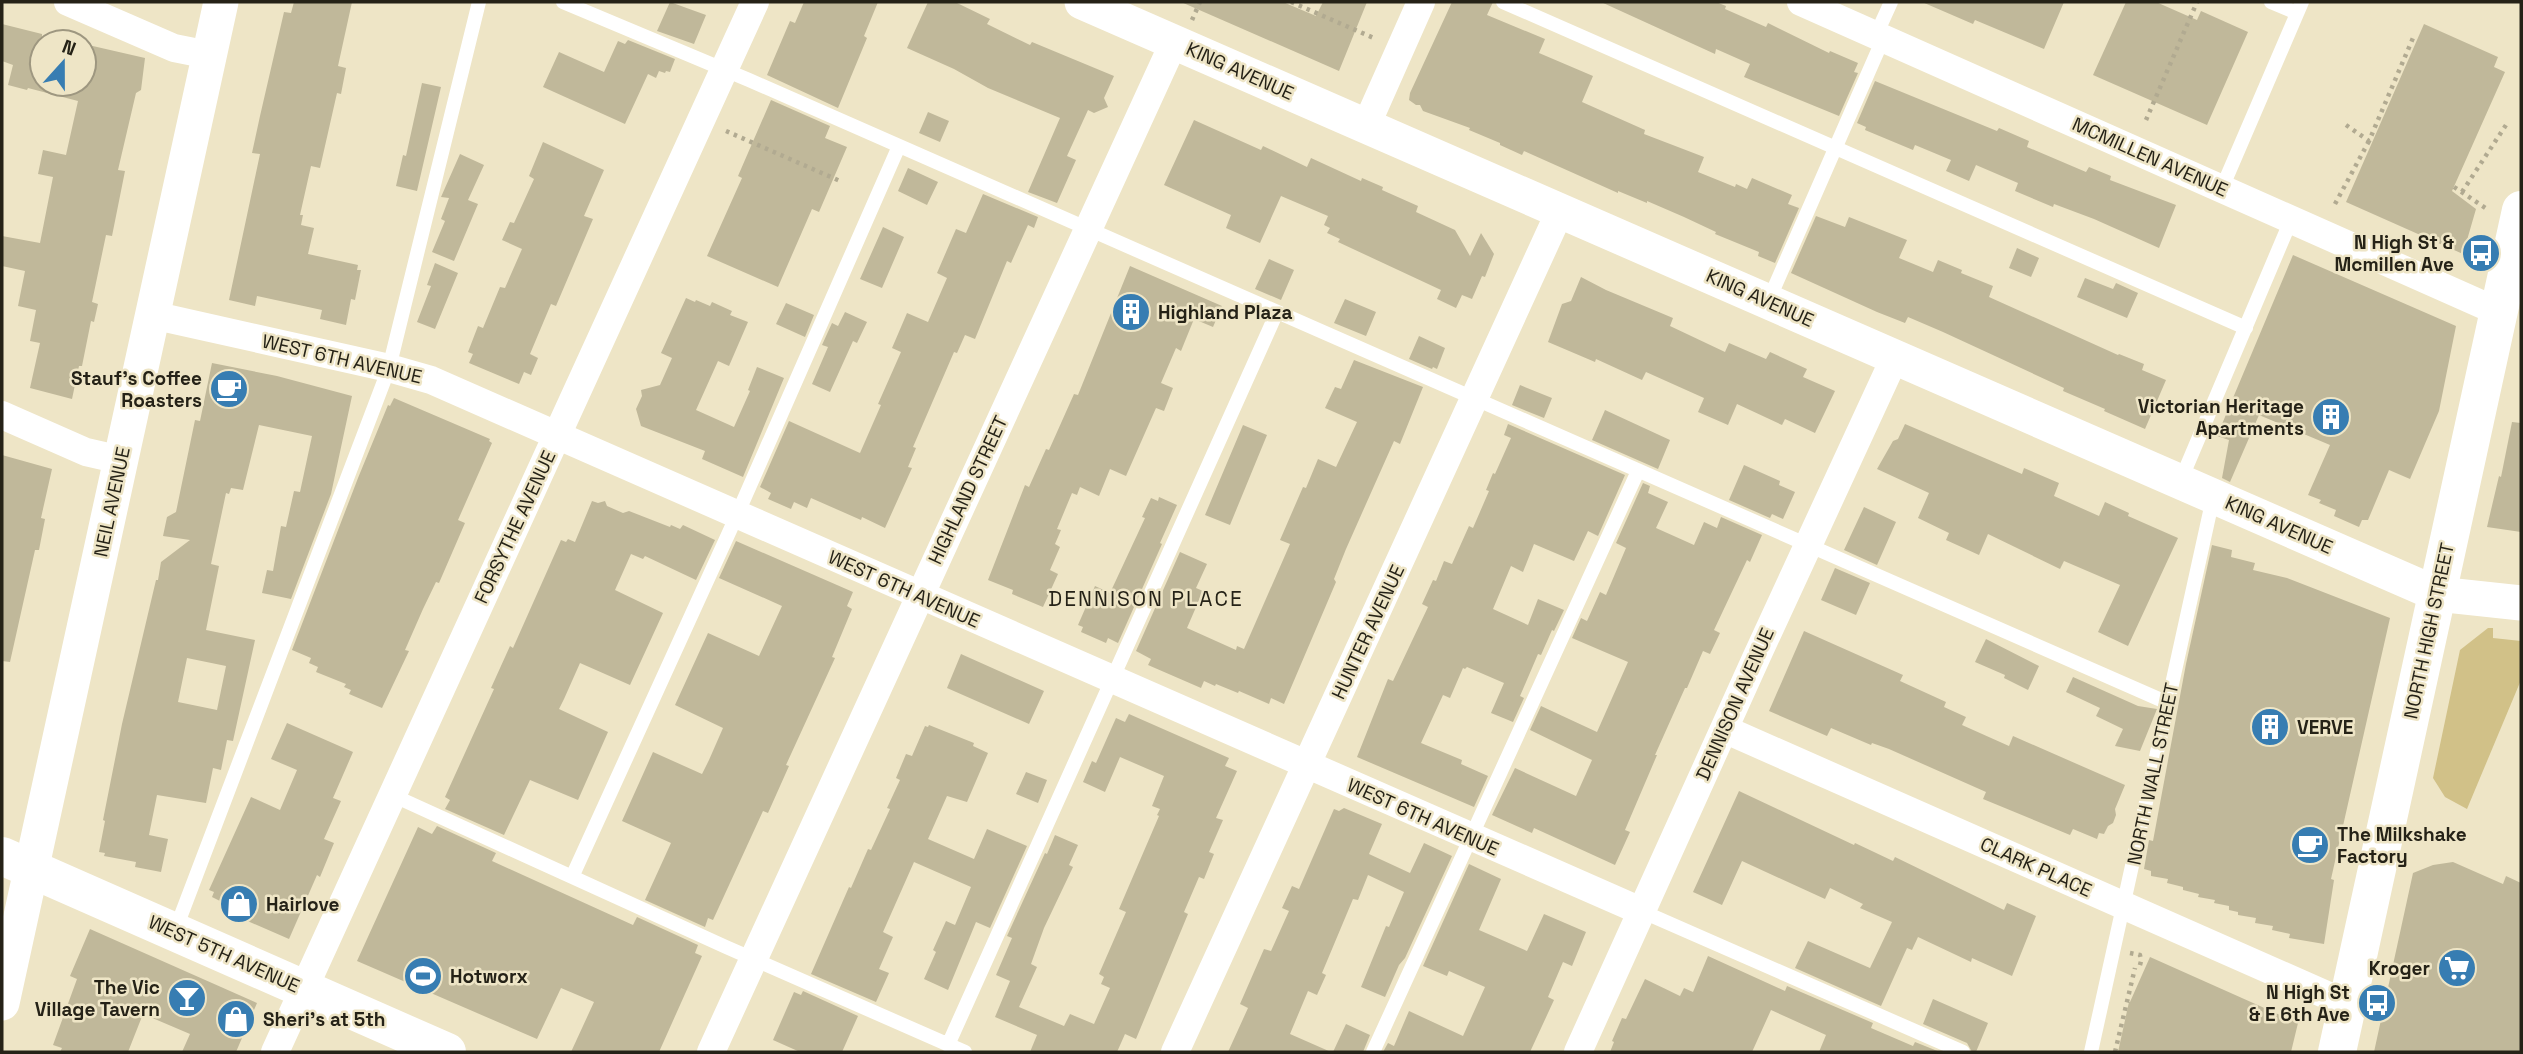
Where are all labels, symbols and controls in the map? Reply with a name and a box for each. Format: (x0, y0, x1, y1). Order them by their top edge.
north arrow (28, 28, 98, 98)
text: N (58, 34, 79, 62)
street label: KING AVENUE (1182, 36, 1298, 106)
street label: MCMILLEN AVENUE (2068, 111, 2232, 203)
place label: N High St & Mcmillen Ave (2334, 230, 2454, 277)
bus stop icon: N High St & Mcmillen Ave (2460, 232, 2502, 274)
street label: KING AVENUE (1702, 263, 1818, 333)
building icon: Highland Plaza (1110, 291, 1152, 333)
place label: Highland Plaza (1158, 300, 1292, 325)
street label: WEST 6TH AVENUE (260, 328, 424, 390)
place label: Stauf's Coffee Roasters (71, 366, 202, 413)
cafe icon: Stauf's Coffee Roasters (208, 368, 250, 410)
place label: Victorian Heritage Apartments (2138, 394, 2304, 441)
building icon: Victorian Heritage Apartments (2310, 396, 2352, 438)
street label: HIGHLAND STREET (923, 412, 1013, 568)
street label: NEIL AVENUE (88, 445, 136, 559)
street label: FORSYTHE AVENUE (469, 446, 561, 608)
street label: KING AVENUE (2221, 490, 2337, 560)
street label: NORTH HIGH STREET (2398, 541, 2460, 721)
street label: WEST 6TH AVENUE (824, 544, 984, 634)
street label: HUNTER AVENUE (1326, 561, 1410, 703)
district label: DENNISON PLACE (1048, 585, 1244, 612)
street label: DENNISON AVENUE (1690, 624, 1780, 784)
street label: NORTH WALL STREET (2121, 681, 2185, 867)
building icon: VERVE (2249, 706, 2291, 748)
place label: VERVE (2297, 715, 2353, 740)
street label: WEST 6TH AVENUE (1343, 772, 1503, 862)
place label: The Milkshake Factory (2337, 822, 2467, 869)
cafe icon: The Milkshake Factory (2289, 824, 2331, 866)
street label: CLARK PLACE (1976, 831, 2096, 903)
shop icon: Hairlove (218, 883, 260, 925)
place label: Hairlove (266, 892, 340, 917)
street label: WEST 5TH AVENUE (144, 909, 304, 999)
supermarket icon: Kroger (2436, 947, 2478, 989)
sports icon: Hotworx (402, 955, 444, 997)
place label: Kroger (2369, 956, 2430, 981)
place label: Hotworx (450, 964, 528, 989)
place label: The Vic Village Tavern (35, 975, 160, 1022)
bar icon: The Vic Village Tavern (166, 977, 208, 1019)
place label: N High St & E 6th Ave (2249, 980, 2350, 1027)
bus stop icon: N High St & E 6th Ave (2356, 982, 2398, 1024)
shop icon: Sheri's at 5th (215, 998, 257, 1040)
place label: Sheri's at 5th (263, 1007, 386, 1032)

